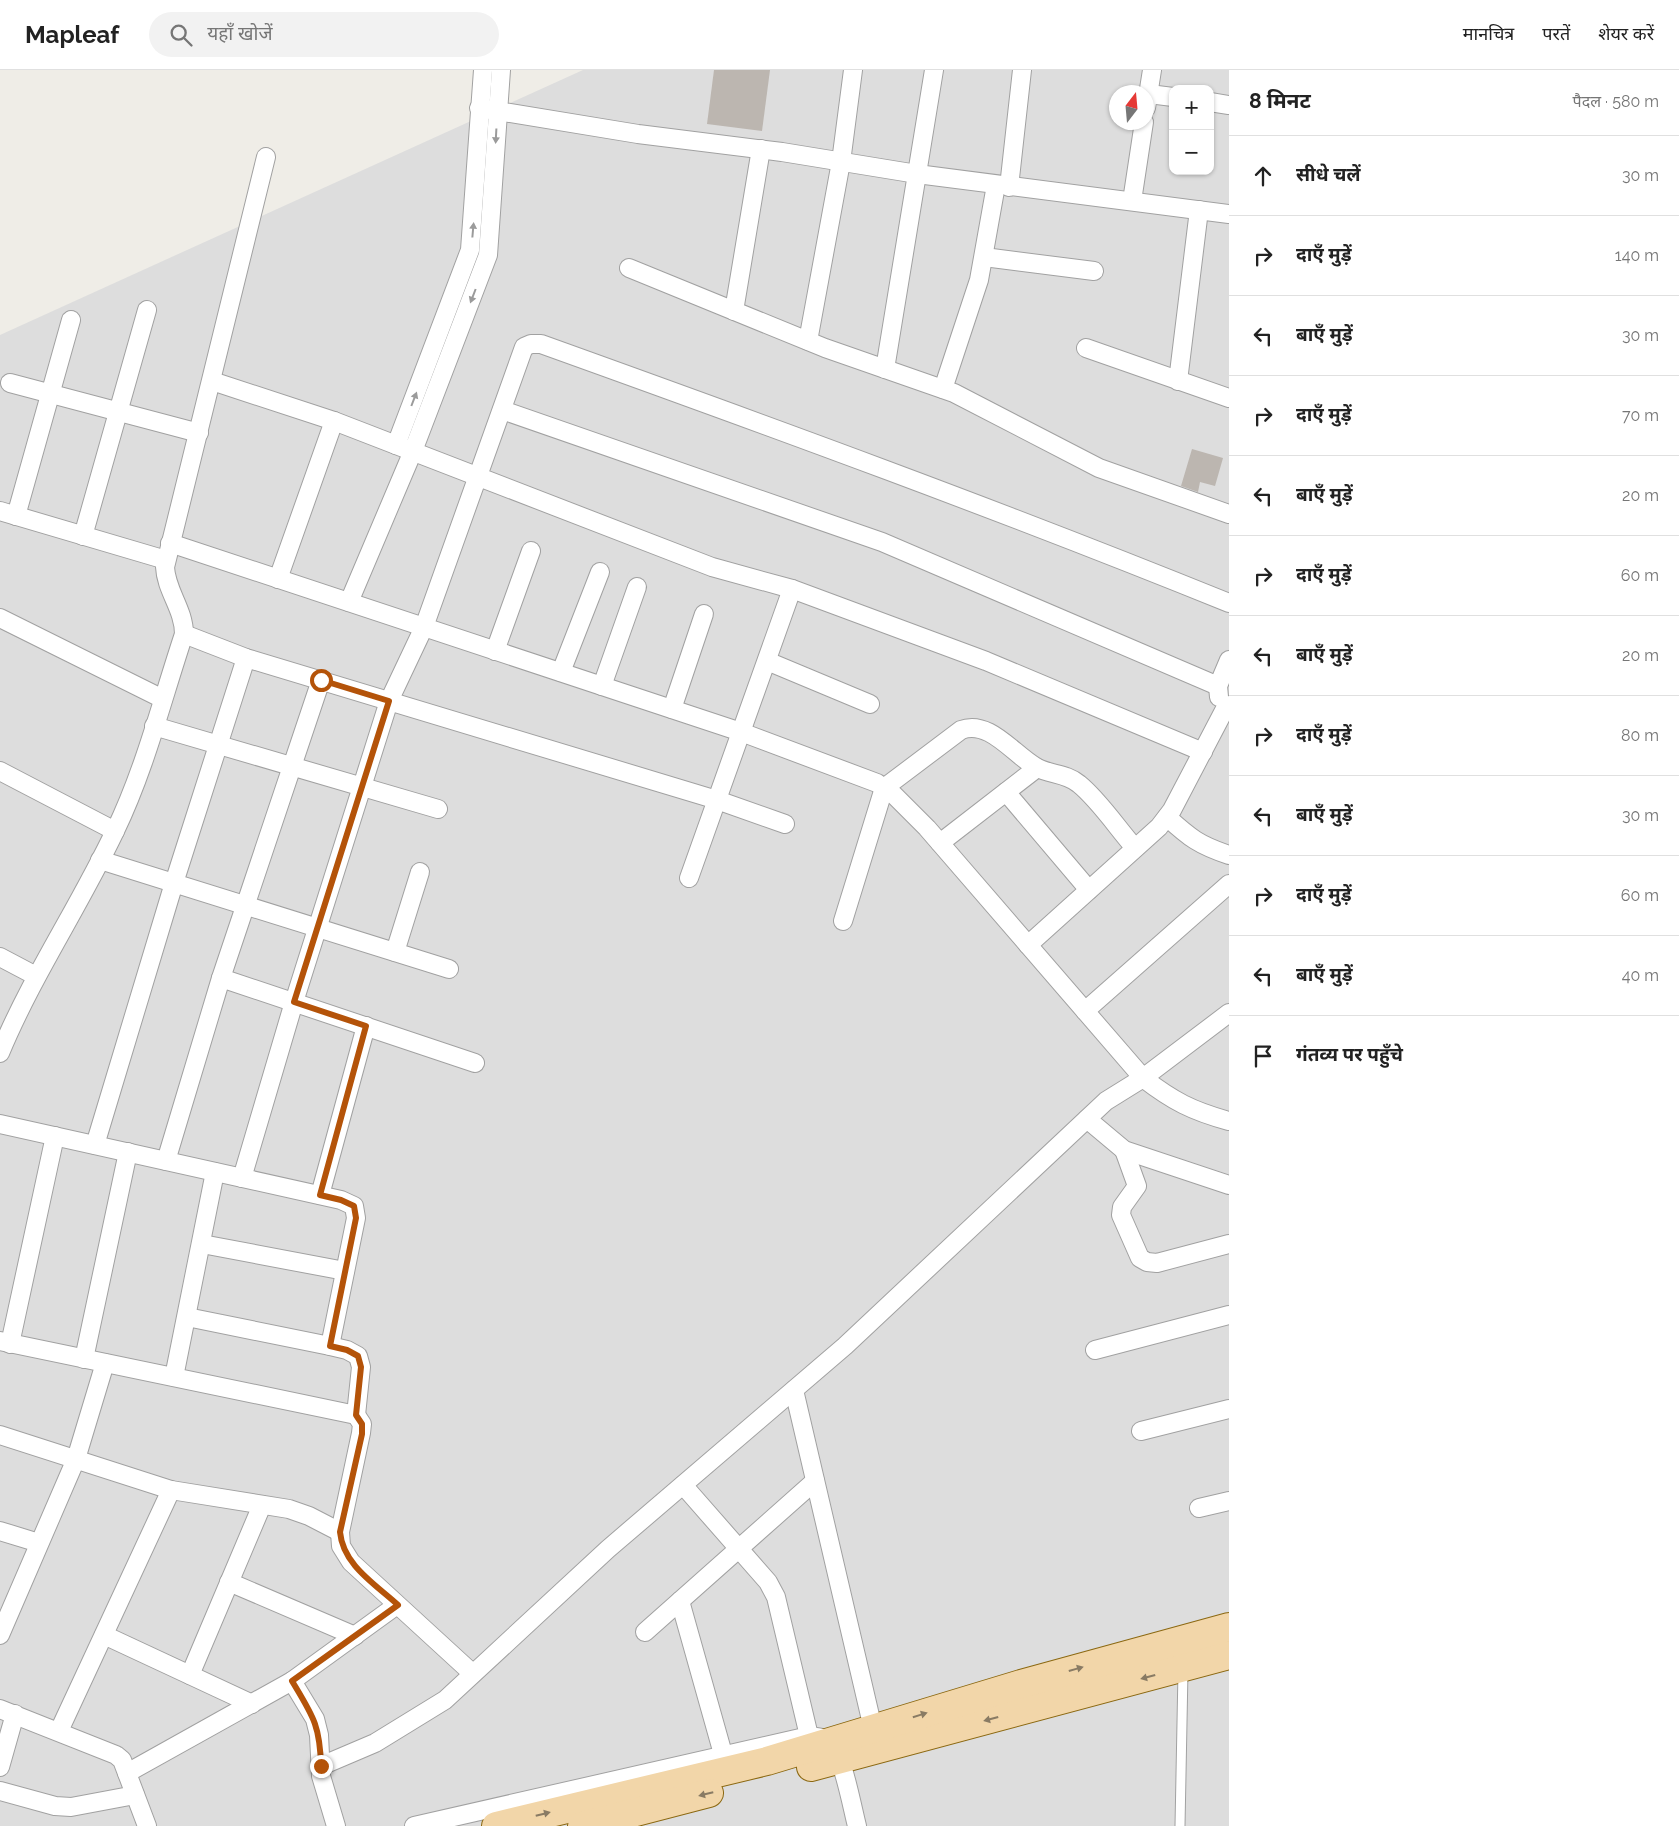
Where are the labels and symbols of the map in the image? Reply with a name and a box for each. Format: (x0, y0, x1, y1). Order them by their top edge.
north arrow (1109, 85, 1154, 130)
one-way arrow (492, 128, 500, 144)
one-way arrow (469, 222, 477, 238)
one-way arrow (469, 289, 477, 304)
one-way arrow (410, 391, 418, 406)
route start (310, 669, 333, 692)
one-way arrow (1068, 1665, 1083, 1673)
one-way arrow (1141, 1673, 1156, 1681)
one-way arrow (912, 1710, 927, 1718)
one-way arrow (984, 1715, 999, 1723)
route end (310, 1755, 333, 1778)
one-way arrow (698, 1790, 713, 1798)
one-way arrow (536, 1810, 551, 1818)

